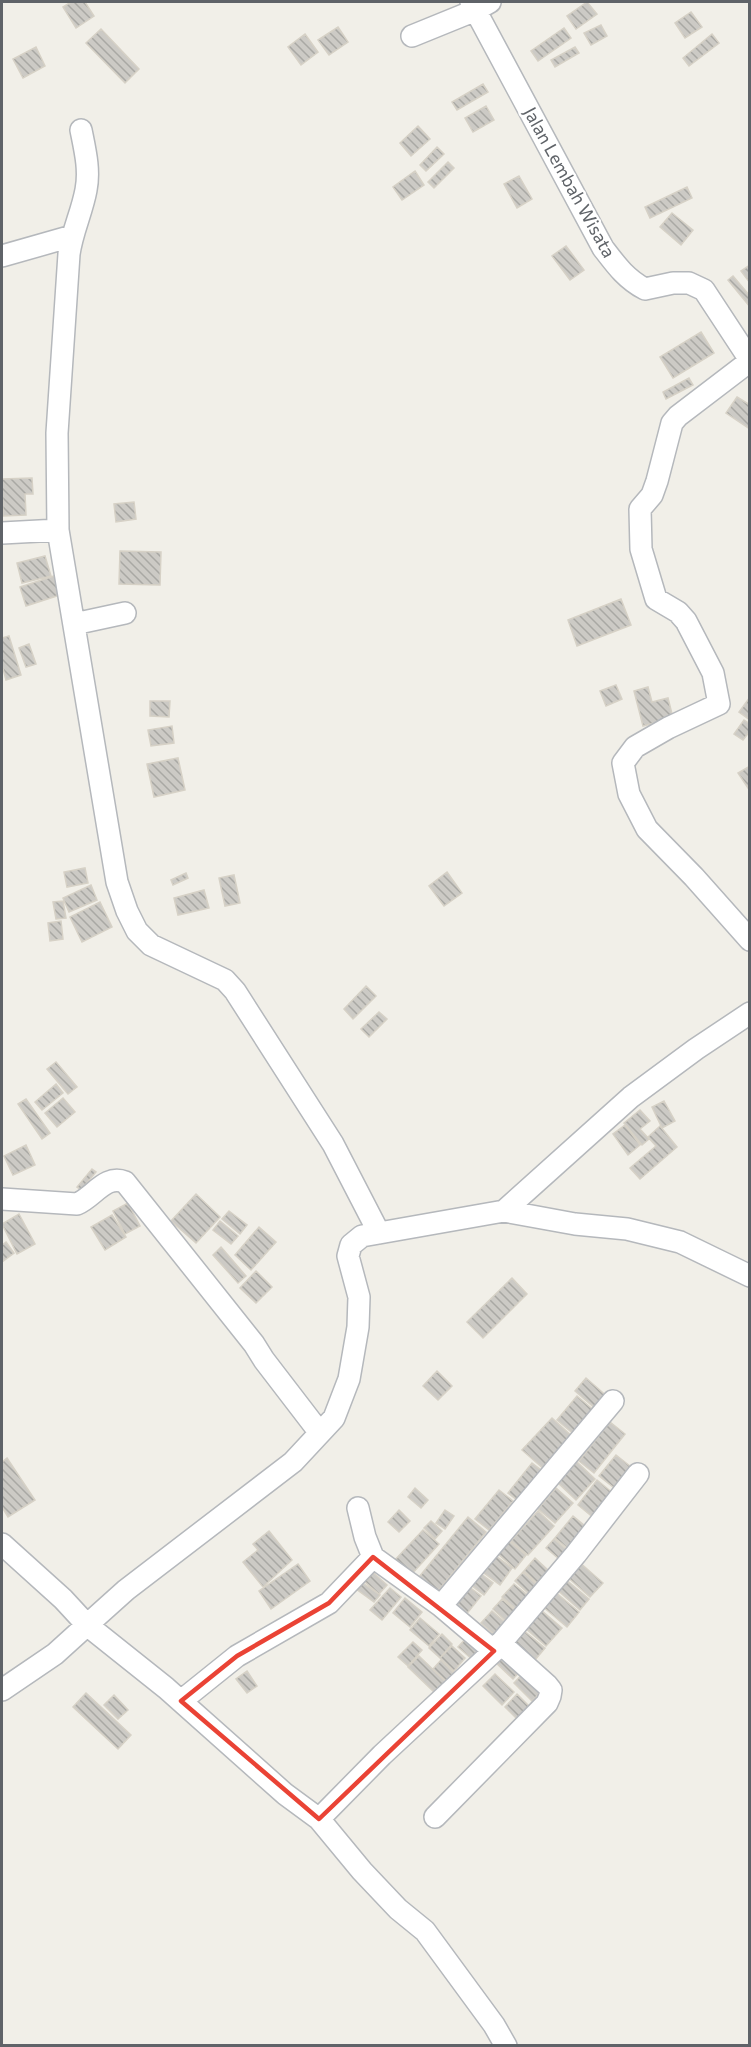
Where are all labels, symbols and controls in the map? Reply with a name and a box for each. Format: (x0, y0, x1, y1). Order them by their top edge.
street label: Jalan Lembah Wisata (519, 103, 621, 261)

